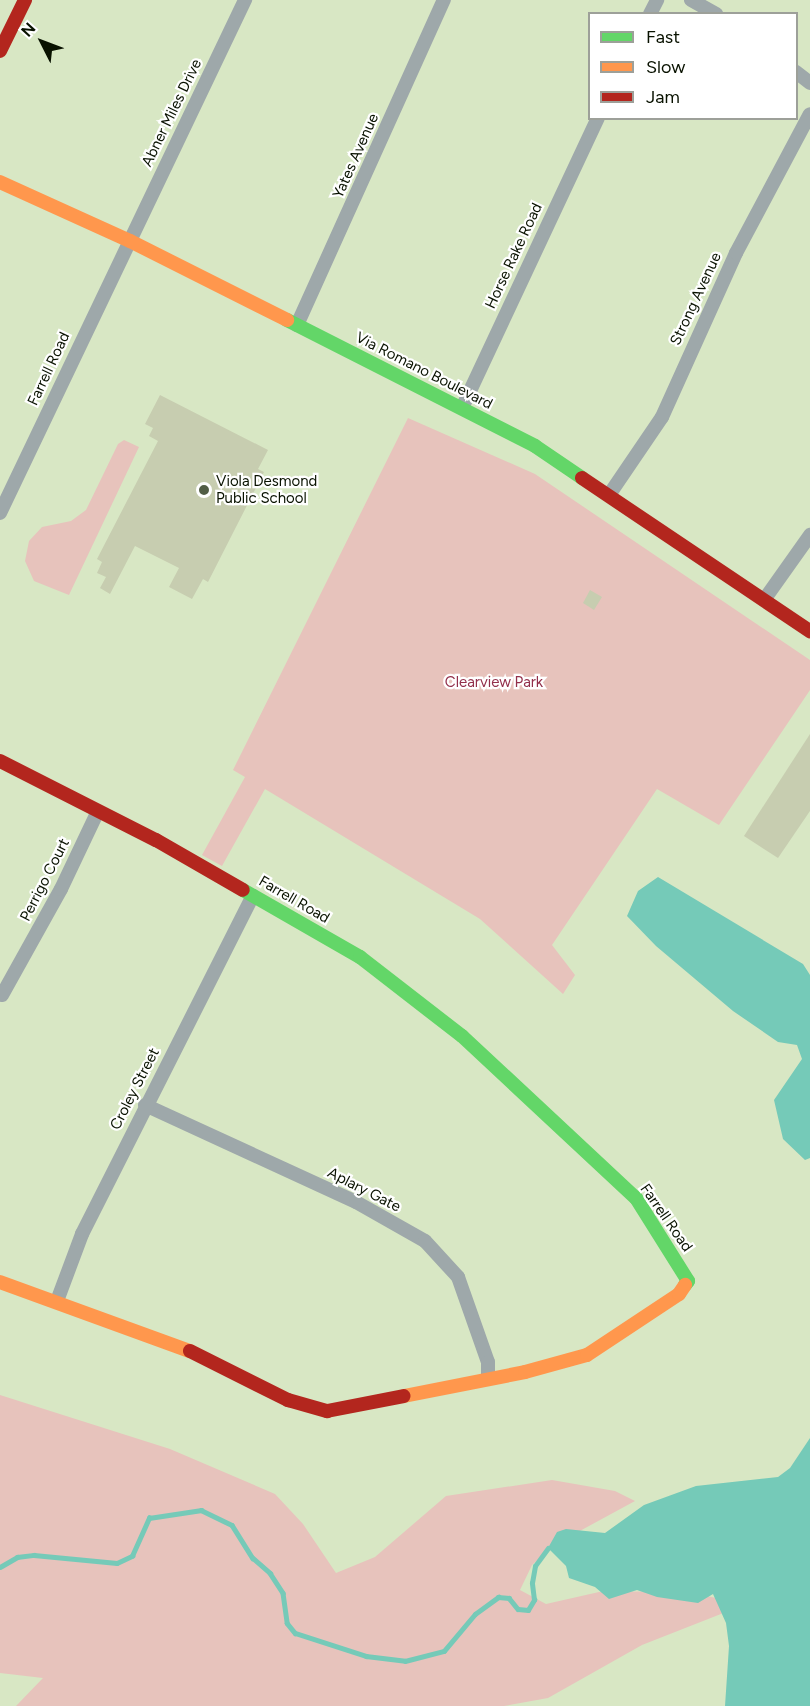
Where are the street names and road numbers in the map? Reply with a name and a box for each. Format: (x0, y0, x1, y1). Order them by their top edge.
street label: Abner Miles Drive (138, 56, 206, 170)
street label: Yates Avenue (329, 111, 383, 201)
street label: Horse Rake Road (482, 200, 546, 312)
street label: Strong Avenue (667, 250, 725, 348)
street label: Farrell Road (24, 329, 74, 409)
street label: Via Romano Boulevard (353, 329, 495, 413)
street label: Perrigo Court (17, 836, 73, 924)
street label: Farrell Road (255, 872, 333, 928)
street label: Croley Street (107, 1045, 163, 1133)
street label: Aplary Gate (324, 1164, 404, 1216)
street label: Farrell Road (636, 1181, 696, 1255)

